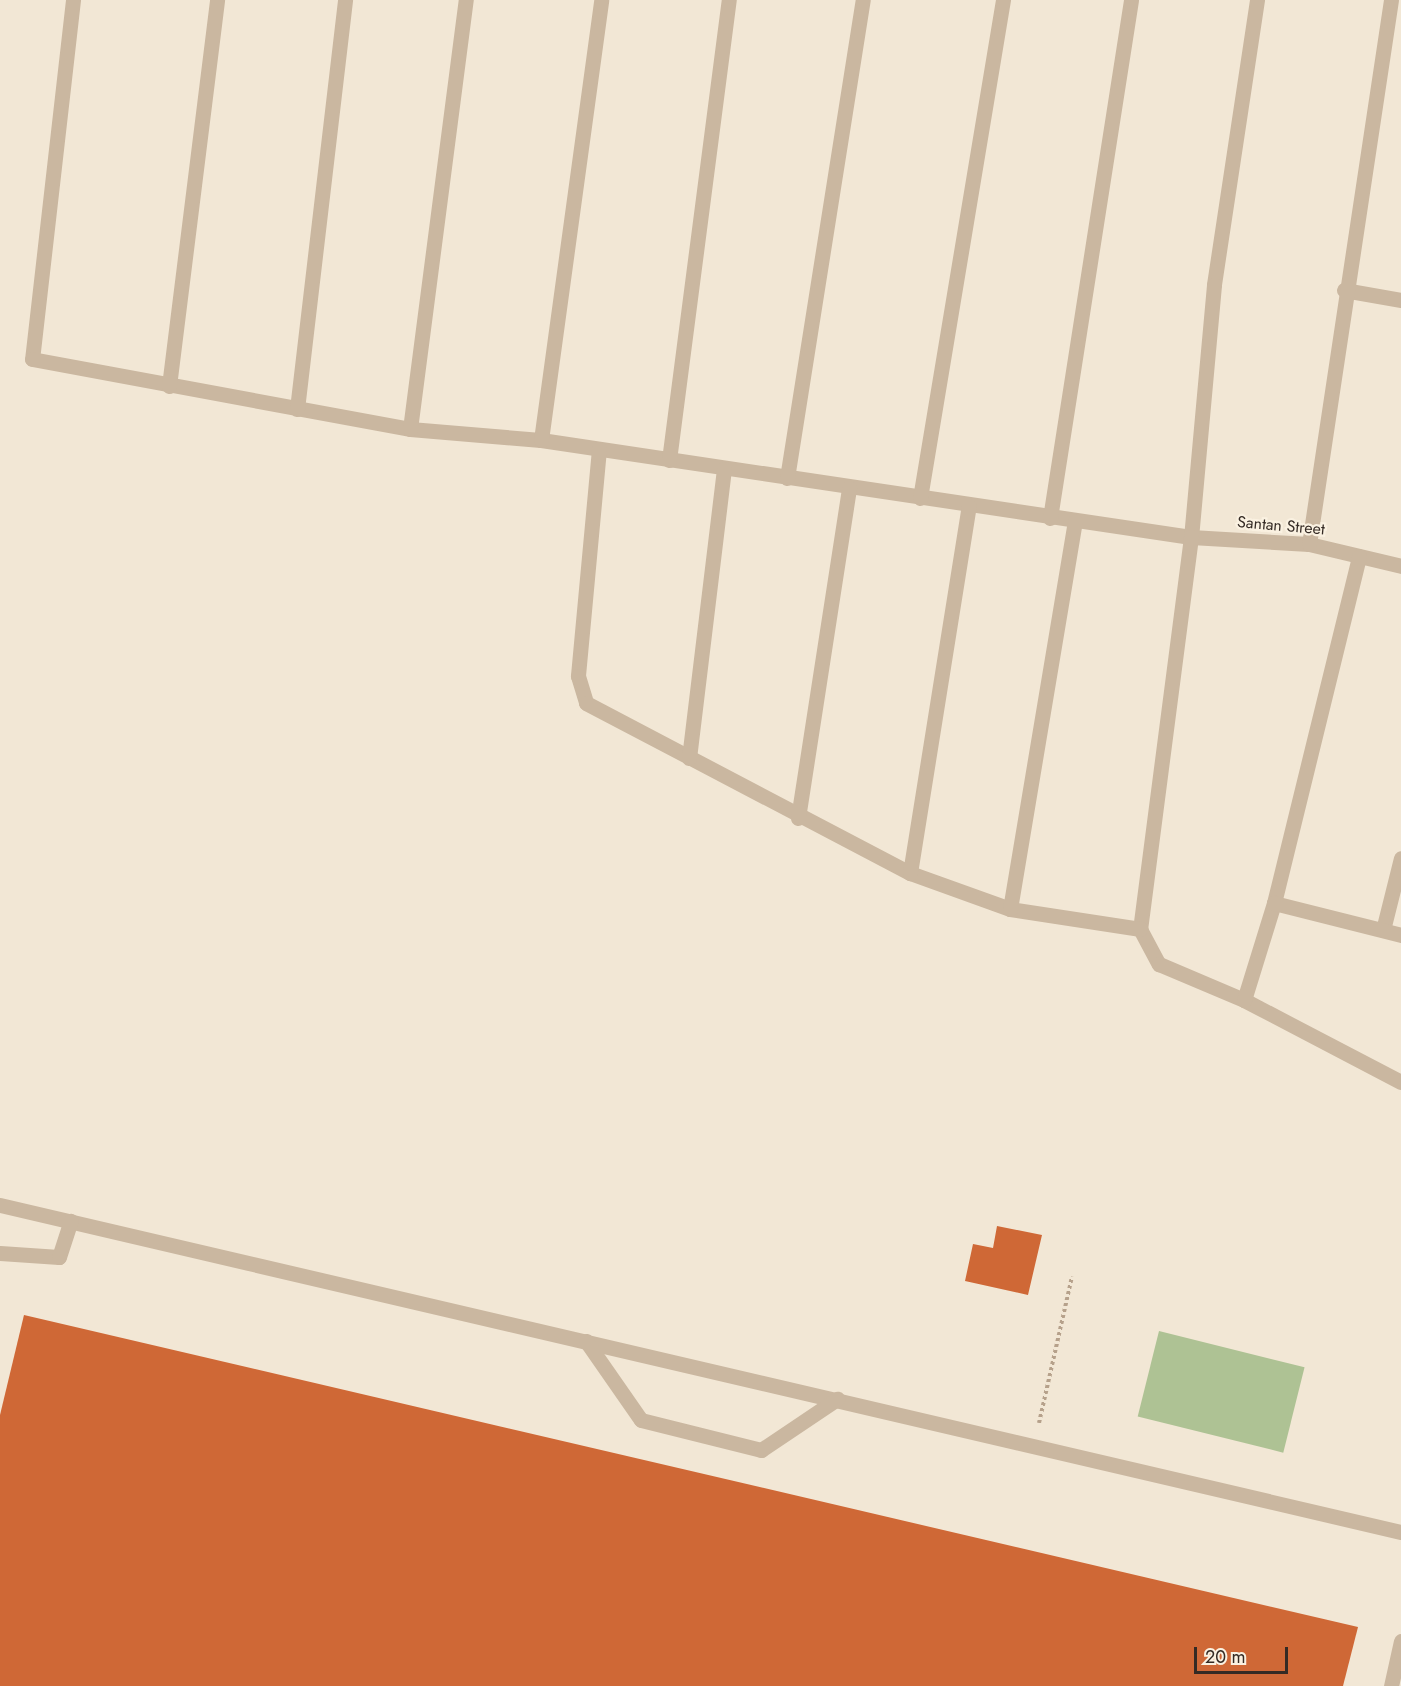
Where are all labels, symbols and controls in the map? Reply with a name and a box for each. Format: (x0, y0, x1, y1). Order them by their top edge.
street label: Santan Street (1236, 513, 1326, 539)
scale bar (1197, 1635, 1292, 1673)
text: 20 m (1205, 1644, 1245, 1670)

